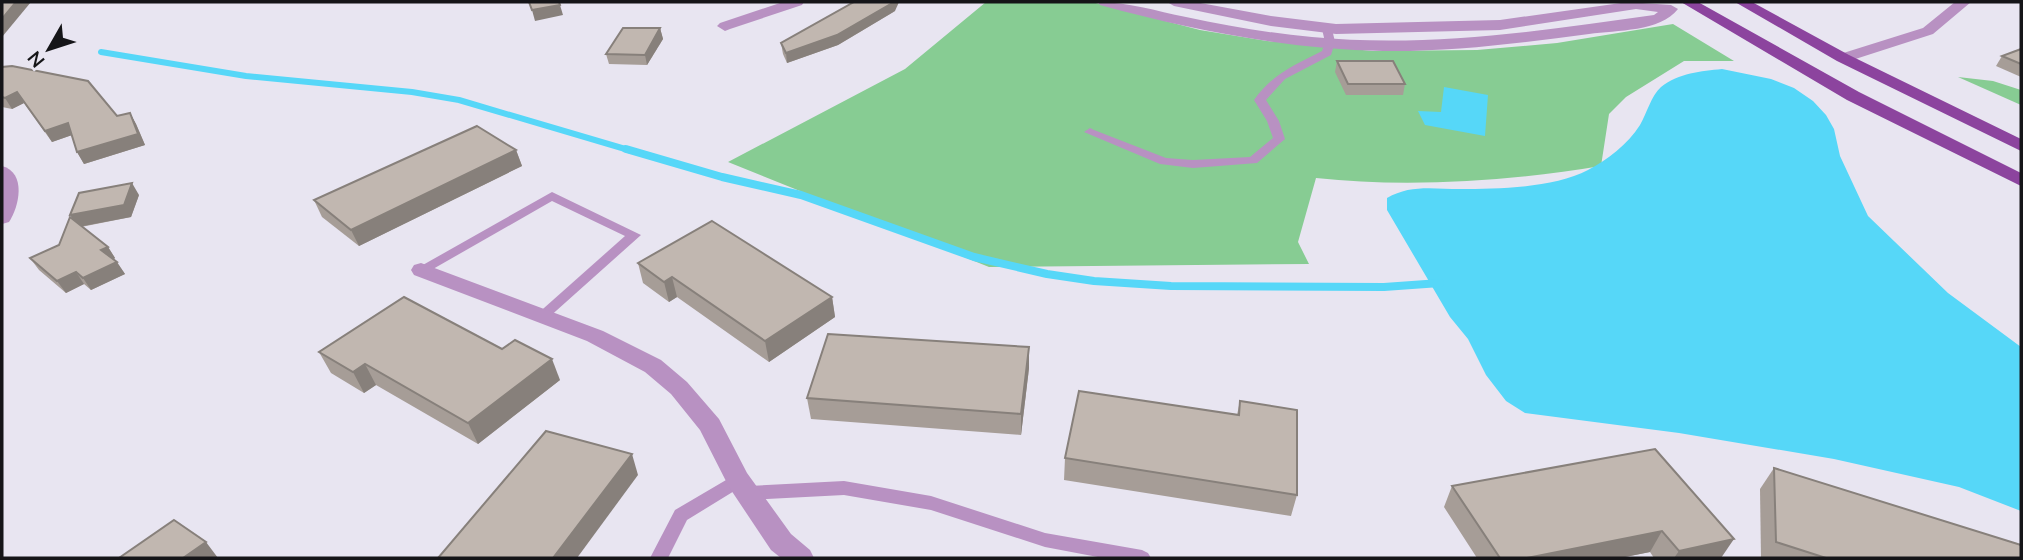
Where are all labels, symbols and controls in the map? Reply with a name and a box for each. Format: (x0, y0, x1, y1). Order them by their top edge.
north arrow (14, 14, 84, 84)
text: N (22, 47, 50, 73)

